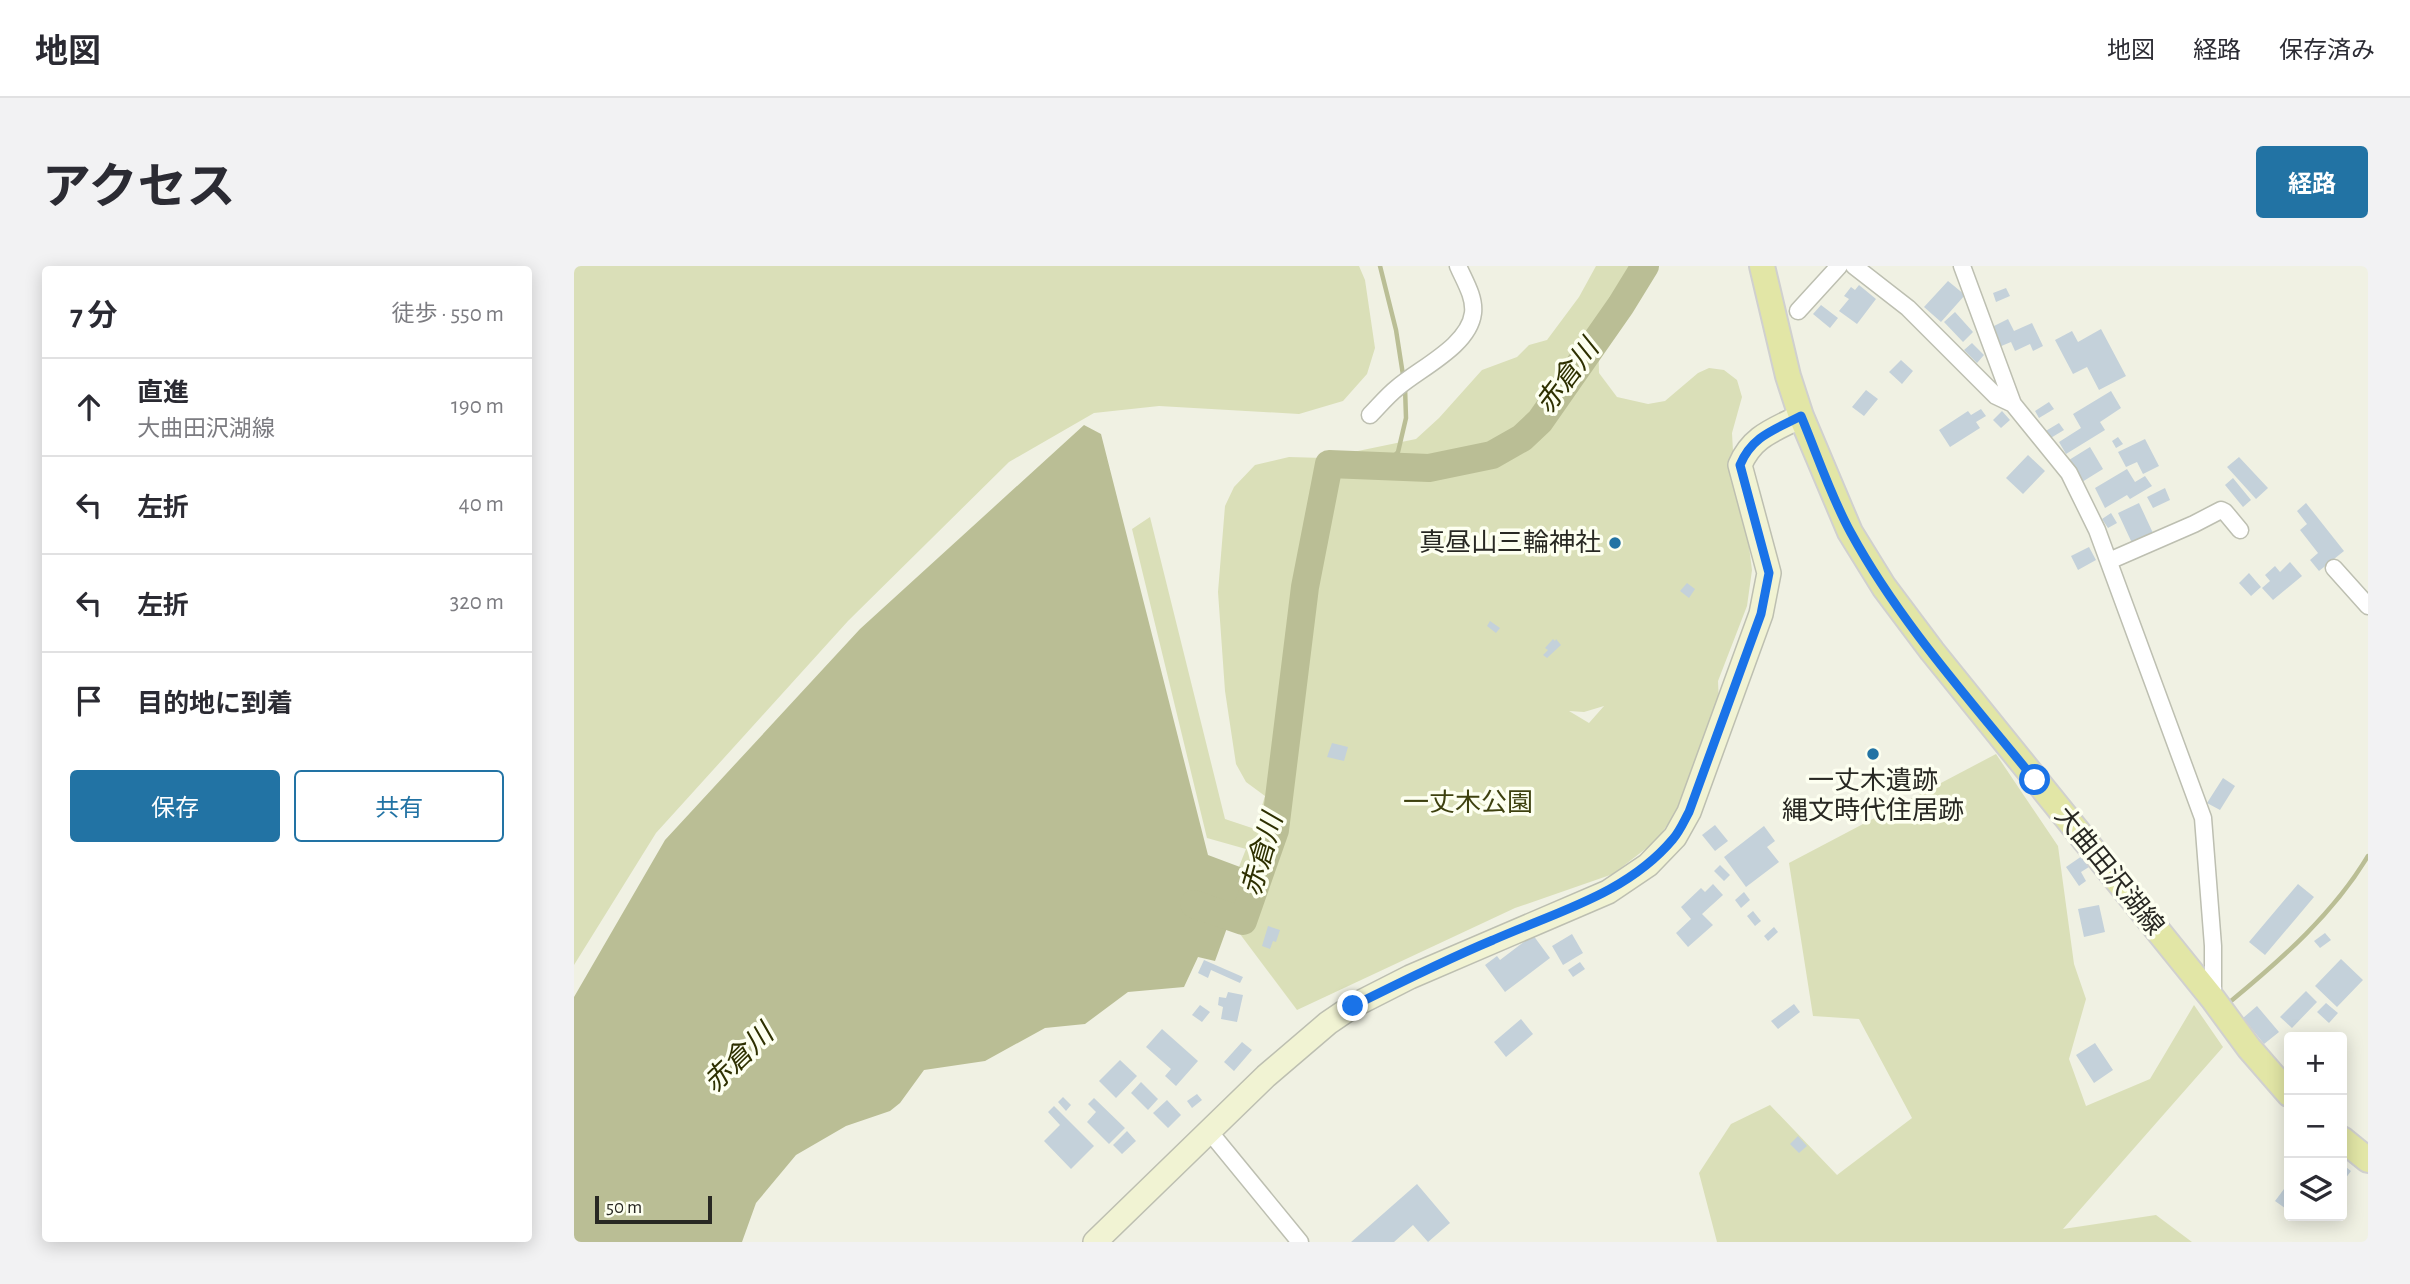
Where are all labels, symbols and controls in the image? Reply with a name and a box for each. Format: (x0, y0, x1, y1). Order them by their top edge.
text: 地図 (35, 36, 101, 69)
text: 地図 (2107, 39, 2155, 63)
text: 経路 (2193, 39, 2241, 63)
text: 保存済み (2279, 39, 2375, 63)
button: 経路 (2256, 146, 2368, 218)
text: アクセス (42, 164, 236, 213)
text: 7 分 (70, 301, 118, 331)
text: 徒歩 · 550 m (392, 303, 504, 326)
water label: 赤倉川 (1530, 331, 1606, 419)
text: 直進 (137, 380, 189, 406)
icon: ahead (70, 388, 108, 426)
text: 190 m (451, 395, 504, 418)
text: 大曲田沢湖線 (137, 418, 275, 441)
icon: left (70, 486, 108, 524)
text: 40 m (459, 493, 504, 516)
text: 左折 (137, 495, 189, 521)
place label: 真昼山三輪神社 (1419, 529, 1601, 556)
marker: 真昼山三輪神社 (1607, 535, 1623, 551)
icon: left (70, 584, 108, 622)
text: 320 m (450, 591, 504, 614)
text: 左折 (137, 593, 189, 619)
icon: arrive (70, 682, 108, 720)
text: 目的地に到着 (137, 691, 293, 717)
marker: 一丈木遺跡 縄文時代住居跡 (1865, 746, 1881, 762)
route start (2019, 764, 2050, 795)
place label: 一丈木遺跡 縄文時代住居跡 (1782, 767, 1964, 824)
button: 保存 (70, 770, 280, 842)
button: 共有 (294, 770, 504, 842)
park label: 一丈木公園 (1403, 789, 1533, 816)
street label: 大曲田沢湖線 (2050, 802, 2169, 940)
water label: 赤倉川 (1236, 807, 1289, 899)
route end (1337, 990, 1368, 1021)
water label: 赤倉川 (698, 1016, 781, 1098)
map controls (2284, 1032, 2347, 1221)
button: + (2284, 1032, 2347, 1095)
button: − (2284, 1095, 2347, 1158)
button: layers (2284, 1158, 2347, 1221)
scale bar (595, 1193, 712, 1225)
text: 50 m (606, 1198, 642, 1217)

